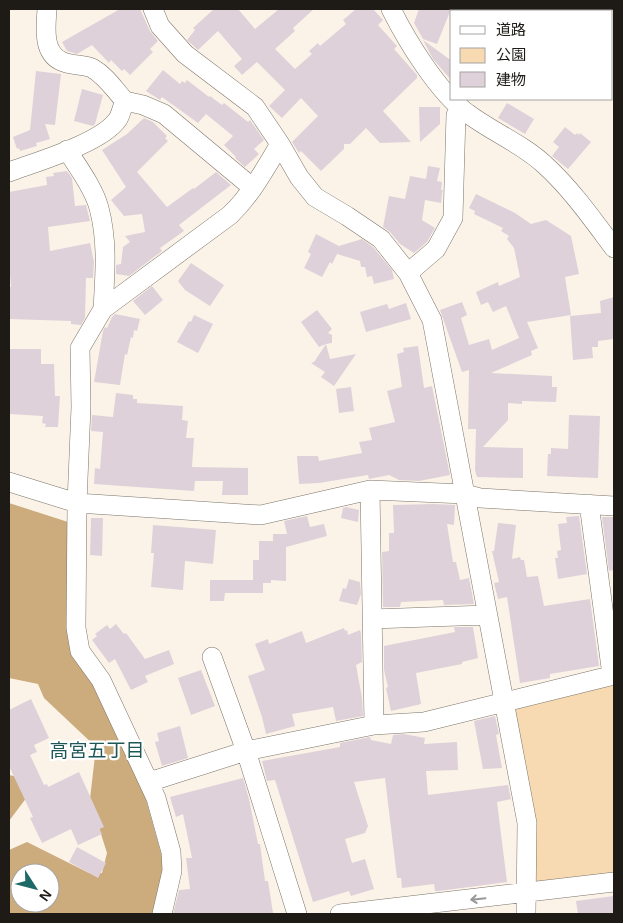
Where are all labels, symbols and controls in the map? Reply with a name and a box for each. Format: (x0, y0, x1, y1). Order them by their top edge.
legend (450, 10, 613, 100)
text: 道路 (496, 21, 526, 38)
text: 公園 (496, 46, 526, 63)
text: 建物 (496, 71, 526, 88)
district label: 高宮五丁目 (49, 740, 145, 761)
north arrow (10, 863, 60, 913)
text: N (36, 887, 55, 904)
one-way arrow (470, 894, 486, 904)

